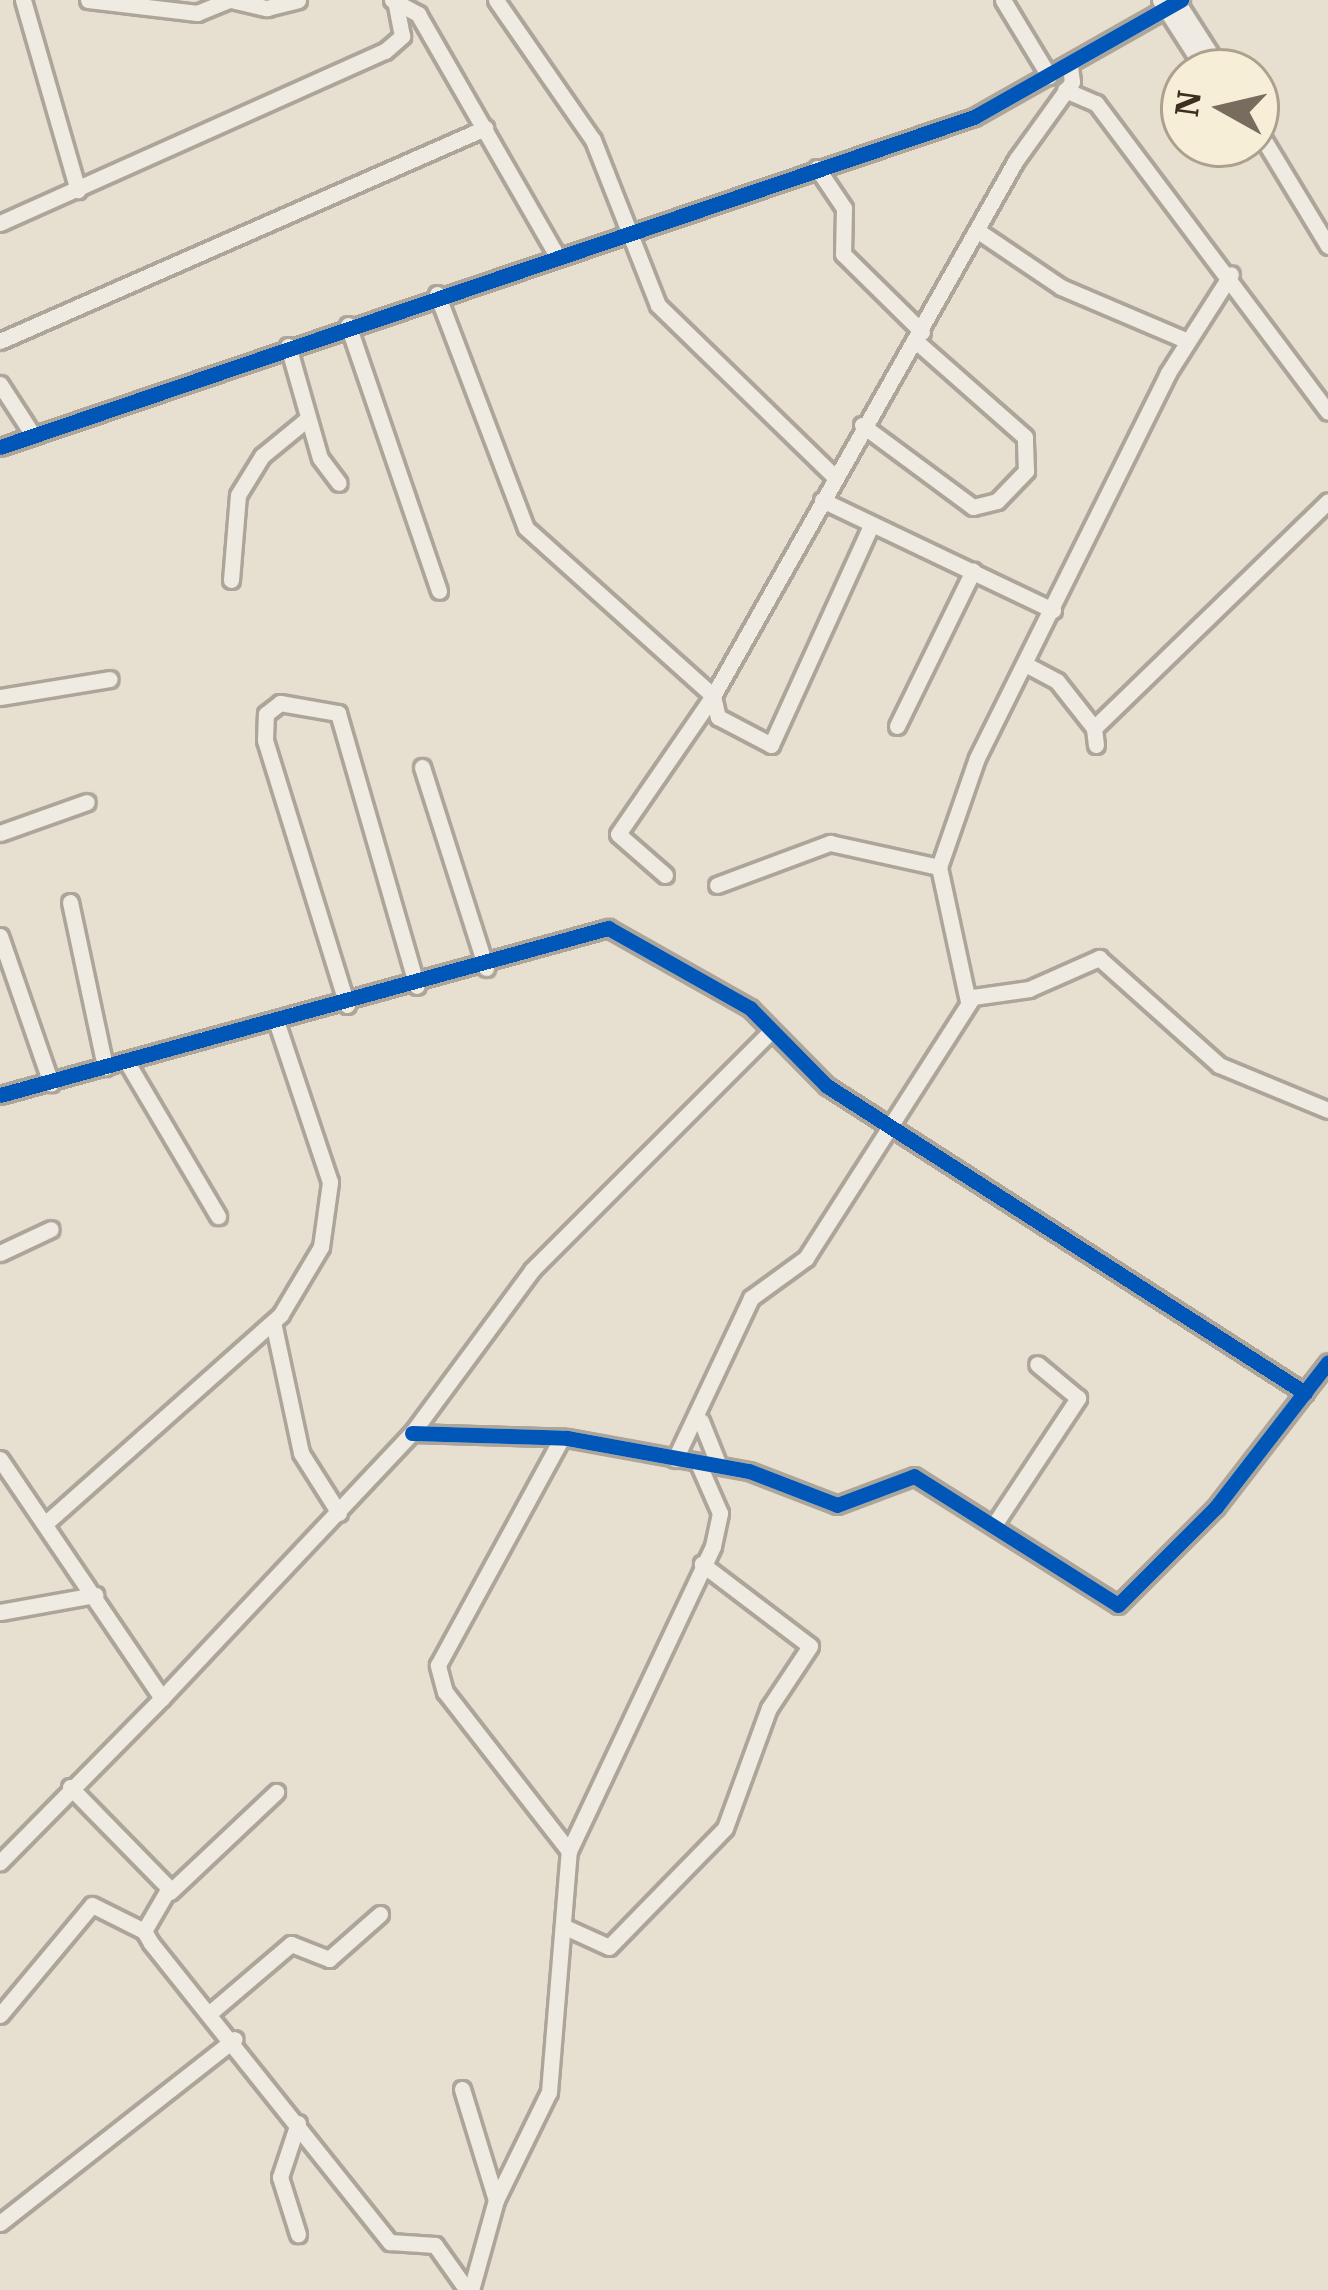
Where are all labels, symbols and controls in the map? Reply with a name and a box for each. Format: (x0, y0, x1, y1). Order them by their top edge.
north arrow (1160, 48, 1280, 168)
text: N (1164, 87, 1210, 119)

